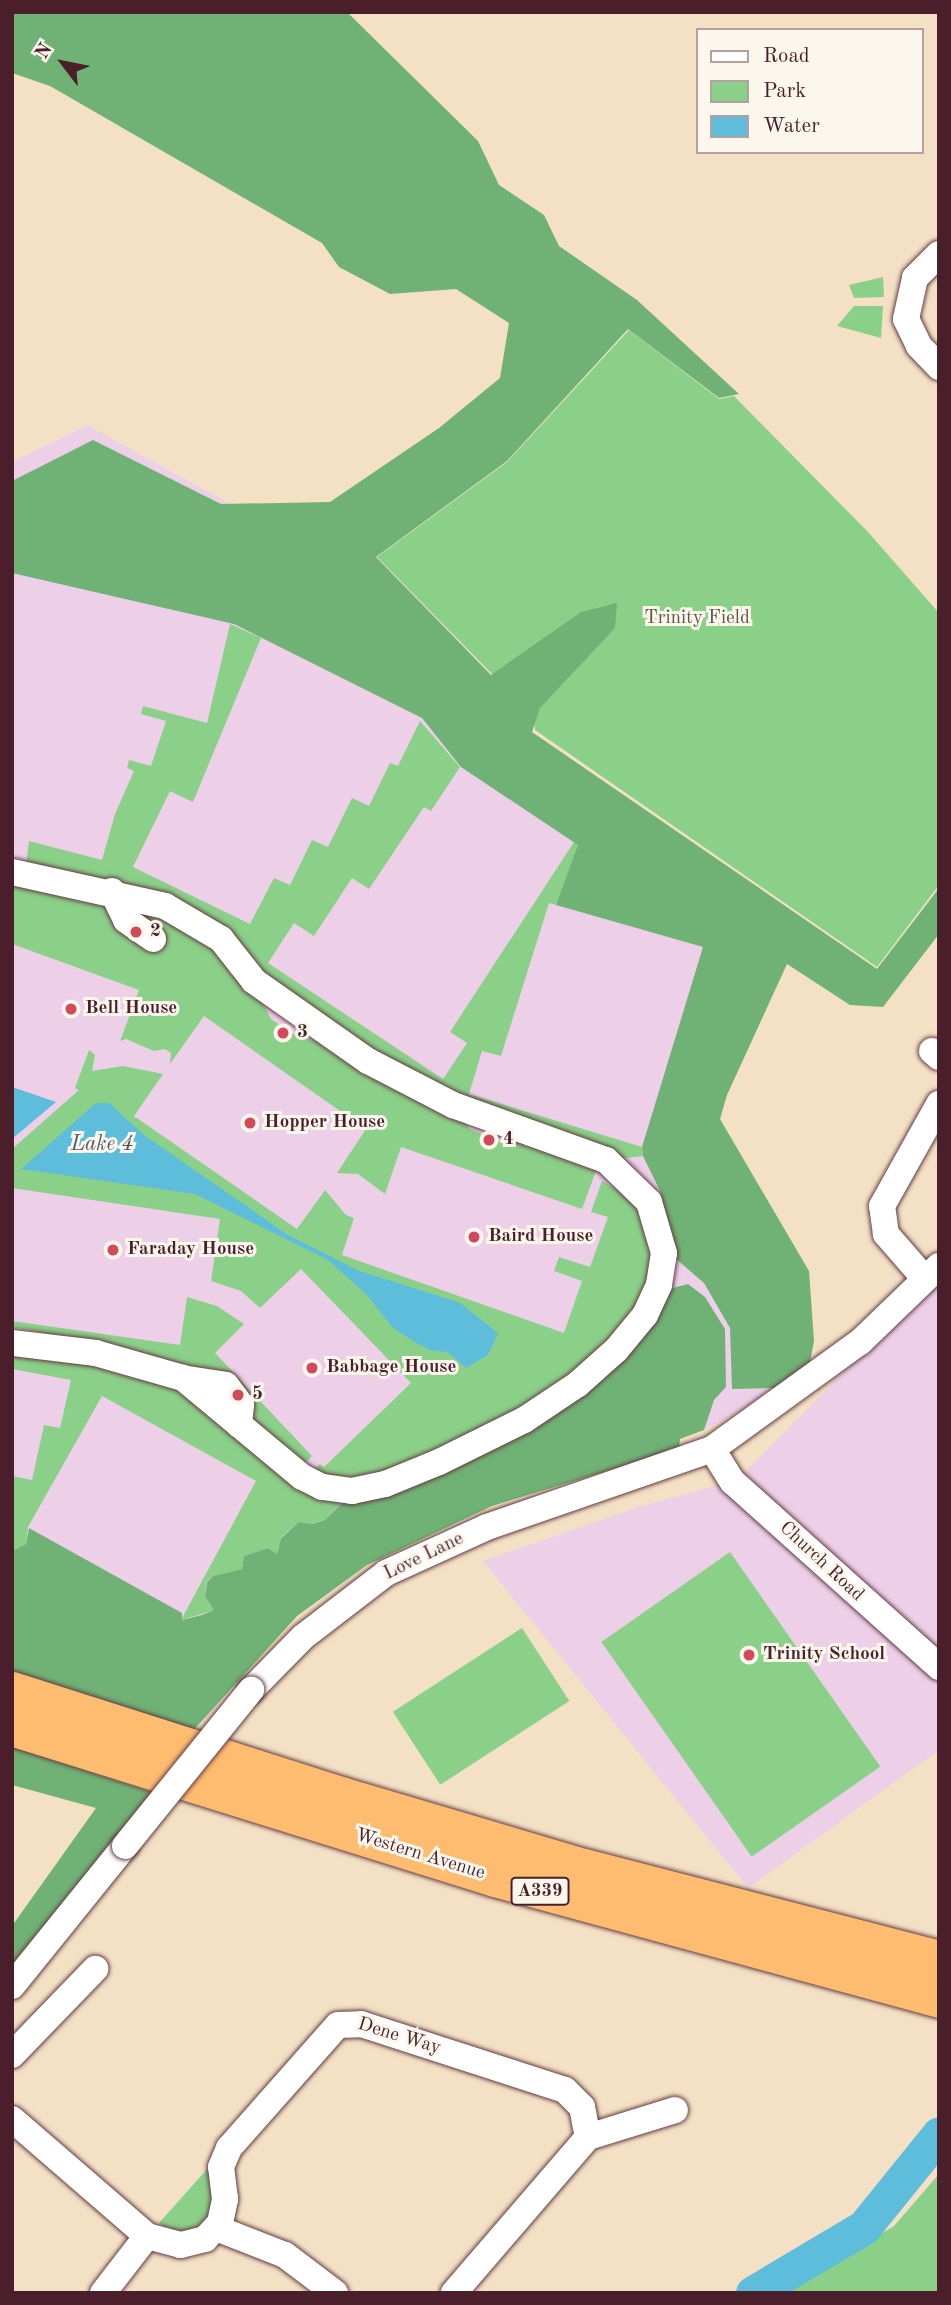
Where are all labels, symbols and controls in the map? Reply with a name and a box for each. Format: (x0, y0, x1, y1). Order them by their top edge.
north arrow (28, 28, 98, 98)
legend (696, 28, 923, 154)
text: N (33, 40, 57, 63)
text: Road (763, 46, 810, 67)
text: Park (763, 81, 806, 102)
text: Water (763, 116, 820, 137)
park label: Trinity Field (644, 608, 750, 630)
place label: 2 (150, 921, 161, 943)
marker: 2 (128, 924, 144, 940)
place label: Bell House (85, 998, 177, 1020)
marker: Bell House (63, 1001, 79, 1017)
place label: 3 (297, 1022, 308, 1044)
marker: 3 (275, 1025, 291, 1041)
place label: Hopper House (264, 1112, 385, 1134)
marker: Hopper House (242, 1115, 258, 1131)
place label: 4 (503, 1129, 514, 1151)
water label: Lake 4 (71, 1132, 133, 1158)
marker: 4 (481, 1132, 497, 1148)
place label: Baird House (488, 1226, 593, 1248)
marker: Baird House (466, 1229, 482, 1245)
place label: Faraday House (127, 1239, 254, 1261)
marker: Faraday House (105, 1242, 121, 1258)
place label: Babbage House (326, 1357, 456, 1379)
marker: Babbage House (304, 1360, 320, 1376)
place label: 5 (252, 1384, 263, 1406)
marker: 5 (230, 1387, 246, 1403)
street label: Church Road (774, 1517, 868, 1607)
street label: Love Lane (380, 1528, 468, 1586)
place label: Trinity School (763, 1644, 885, 1666)
marker: Trinity School (741, 1647, 757, 1663)
street label: Western Avenue (352, 1824, 488, 1886)
road number: A339 (510, 1877, 570, 1906)
street label: Dene Way (355, 2014, 443, 2060)

